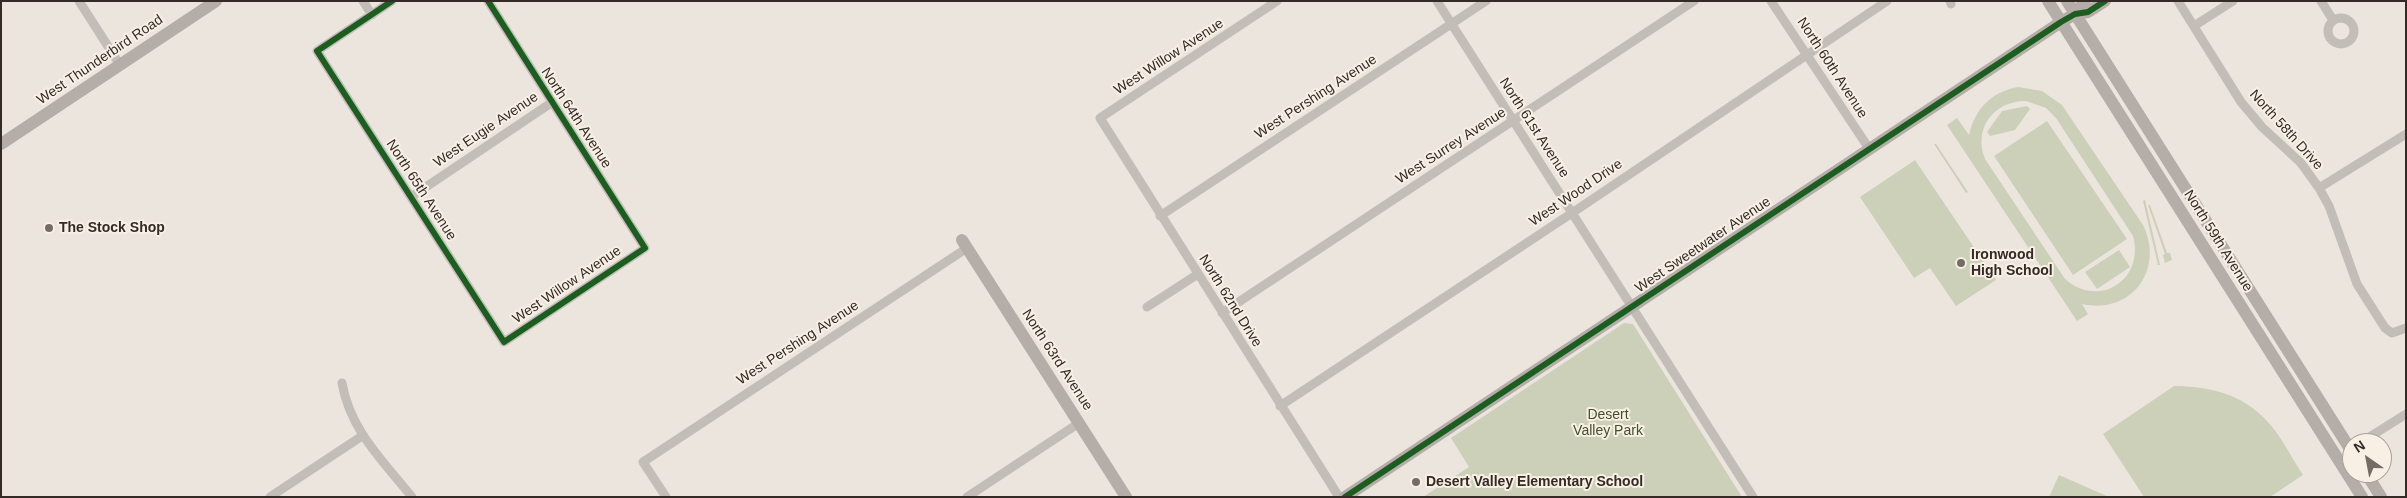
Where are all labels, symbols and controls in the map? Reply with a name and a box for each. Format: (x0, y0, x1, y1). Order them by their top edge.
street label: West Thunderbird Road (34, 12, 166, 108)
street label: West Willow Avenue (1111, 15, 1227, 99)
street label: North 60th Avenue (1793, 15, 1871, 121)
street label: West Pershing Avenue (1252, 51, 1380, 143)
street label: North 64th Avenue (537, 65, 615, 171)
street label: North 61st Avenue (1495, 75, 1573, 181)
street label: North 58th Drive (2246, 87, 2326, 173)
street label: West Eugie Avenue (431, 89, 541, 171)
street label: West Surrey Avenue (1393, 104, 1509, 188)
street label: North 65th Avenue (382, 137, 460, 243)
street label: West Wood Drive (1526, 156, 1626, 230)
street label: North 59th Avenue (2180, 187, 2256, 295)
street label: West Sweetwater Avenue (1632, 193, 1774, 297)
place label: The Stock Shop (59, 220, 165, 236)
marker: The Stock Shop (43, 222, 55, 234)
street label: West Willow Avenue (510, 243, 624, 327)
place label: Ironwood High School (1971, 247, 2053, 280)
street label: North 62nd Drive (1195, 252, 1265, 350)
marker: Ironwood High School (1955, 257, 1967, 269)
street label: West Pershing Avenue (734, 297, 862, 389)
street label: North 63rd Avenue (1018, 306, 1096, 414)
park label: Desert Valley Park (1573, 407, 1643, 440)
north arrow (2342, 433, 2392, 483)
text: N (2351, 437, 2368, 456)
place label: Desert Valley Elementary School (1426, 474, 1643, 490)
marker: Desert Valley Elementary School (1410, 476, 1422, 488)

